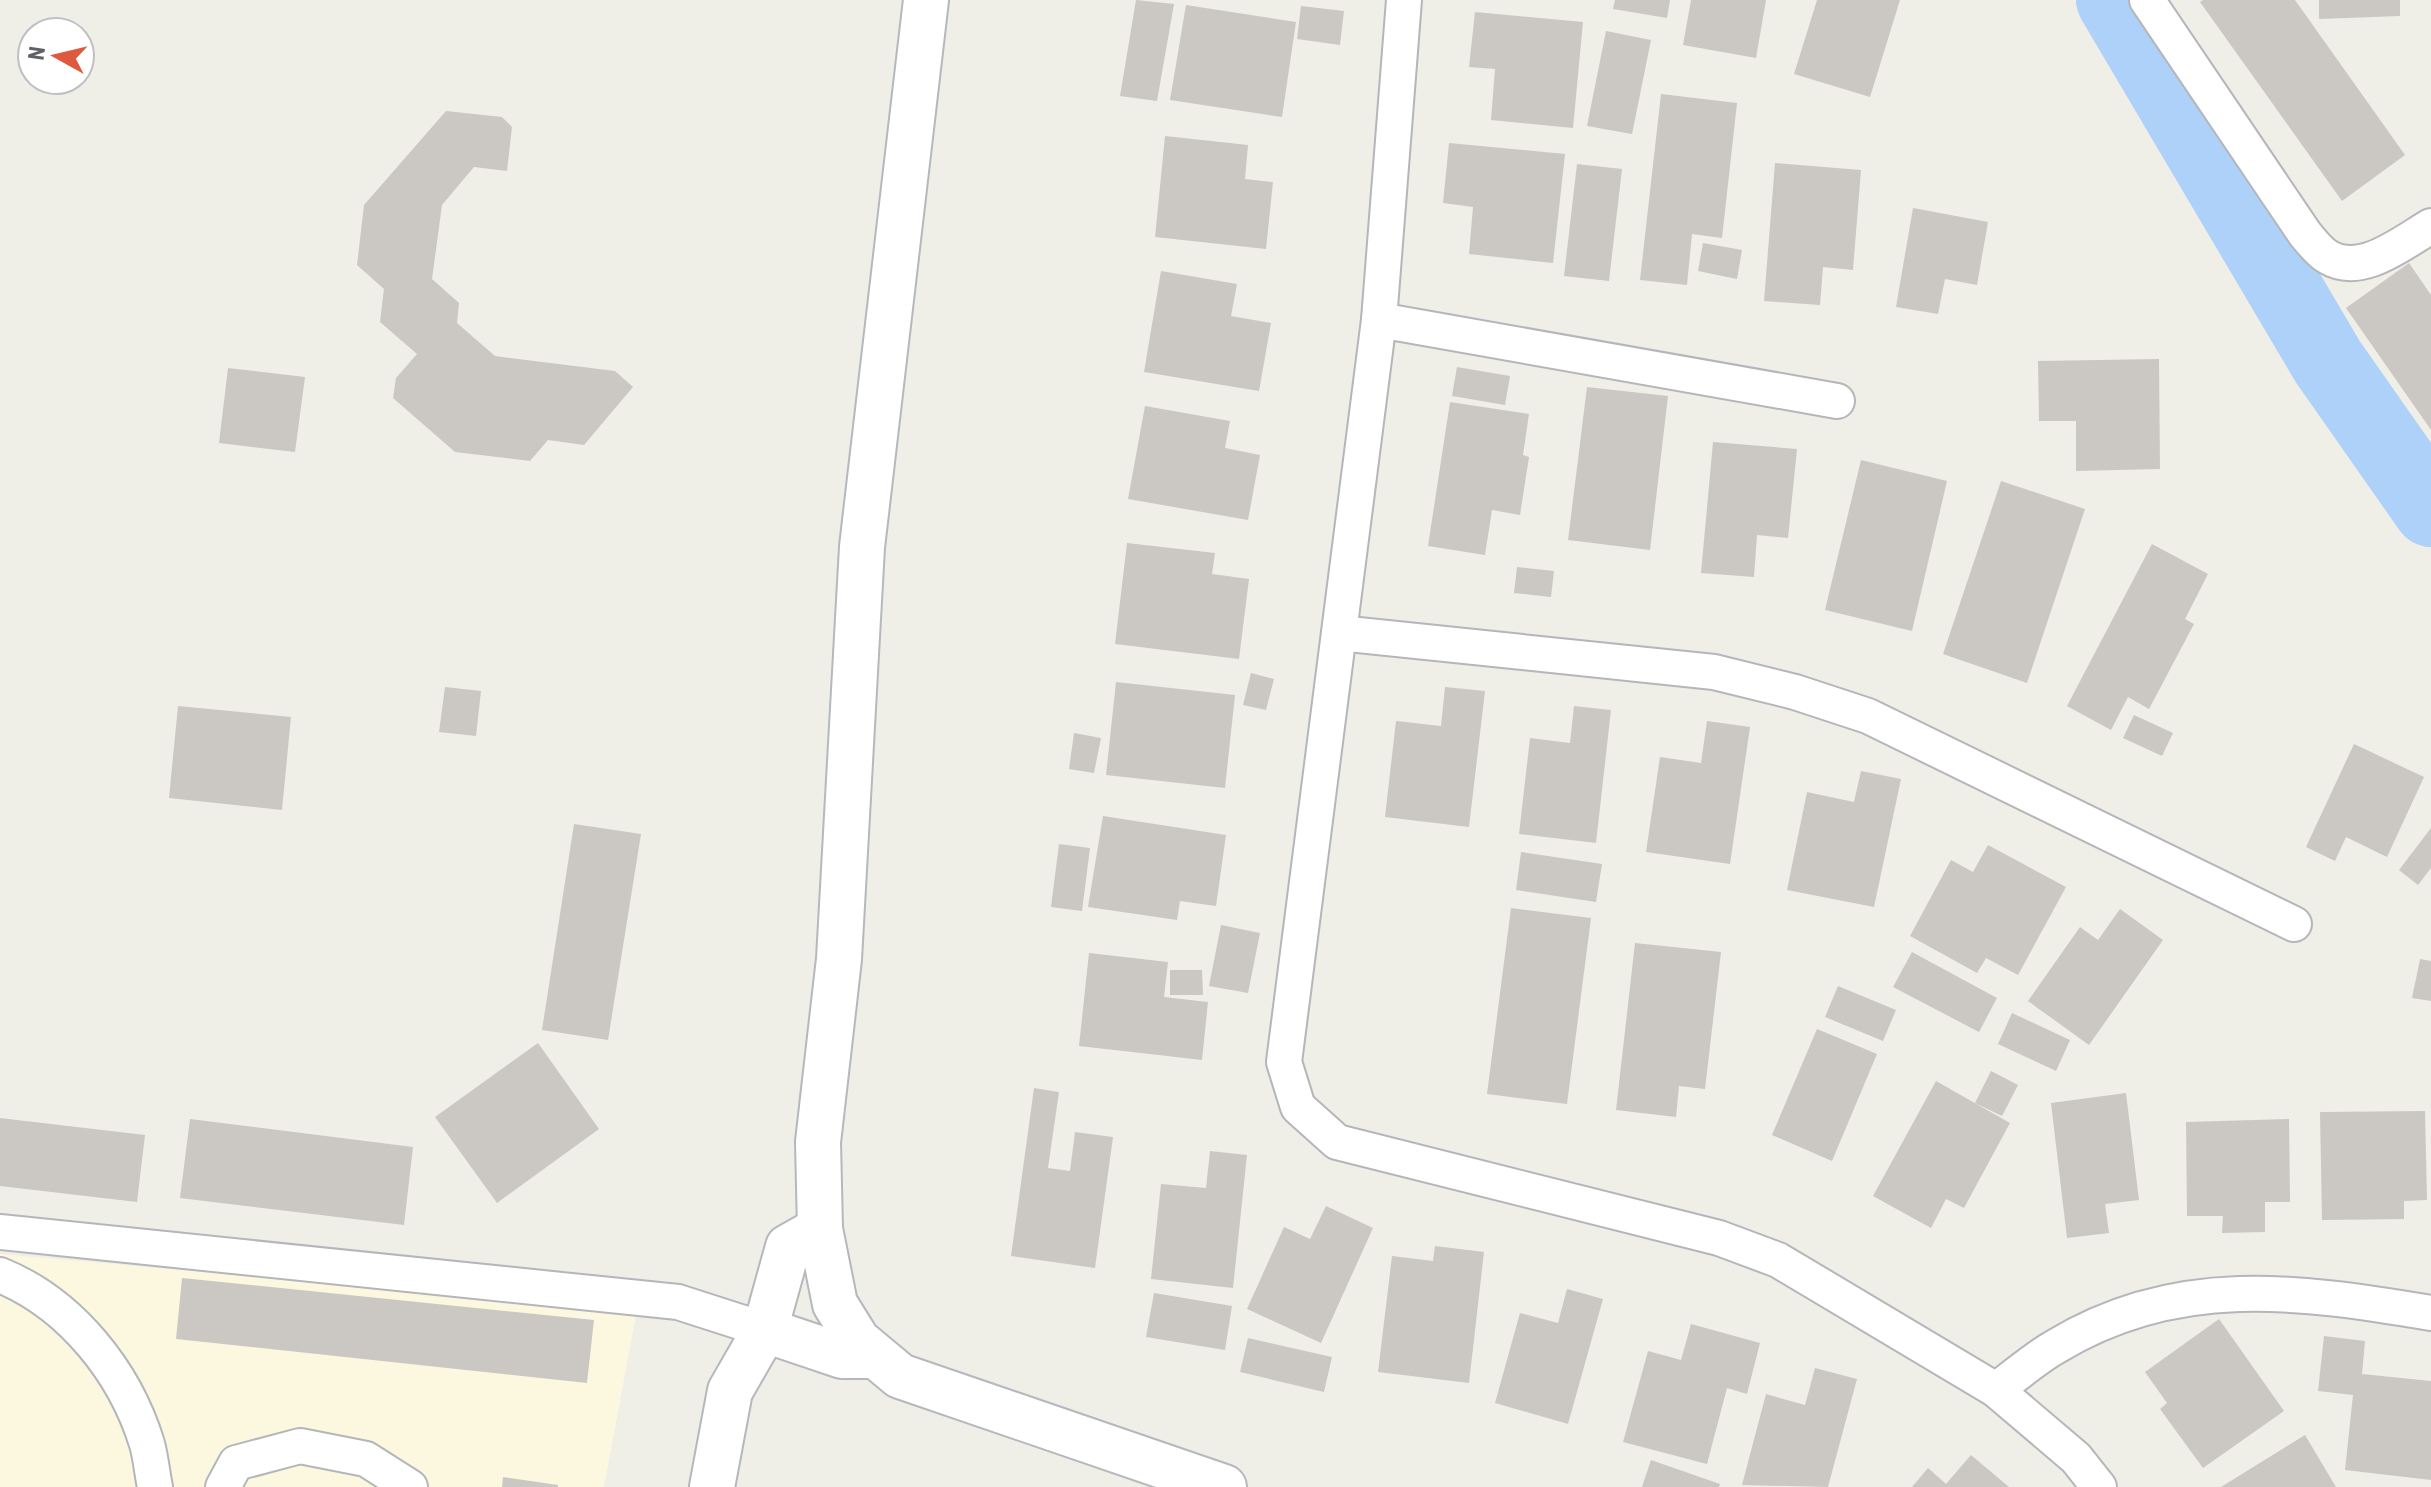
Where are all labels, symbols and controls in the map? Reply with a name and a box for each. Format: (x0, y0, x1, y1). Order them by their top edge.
north arrow (16, 16, 96, 96)
text: N (23, 45, 50, 62)

